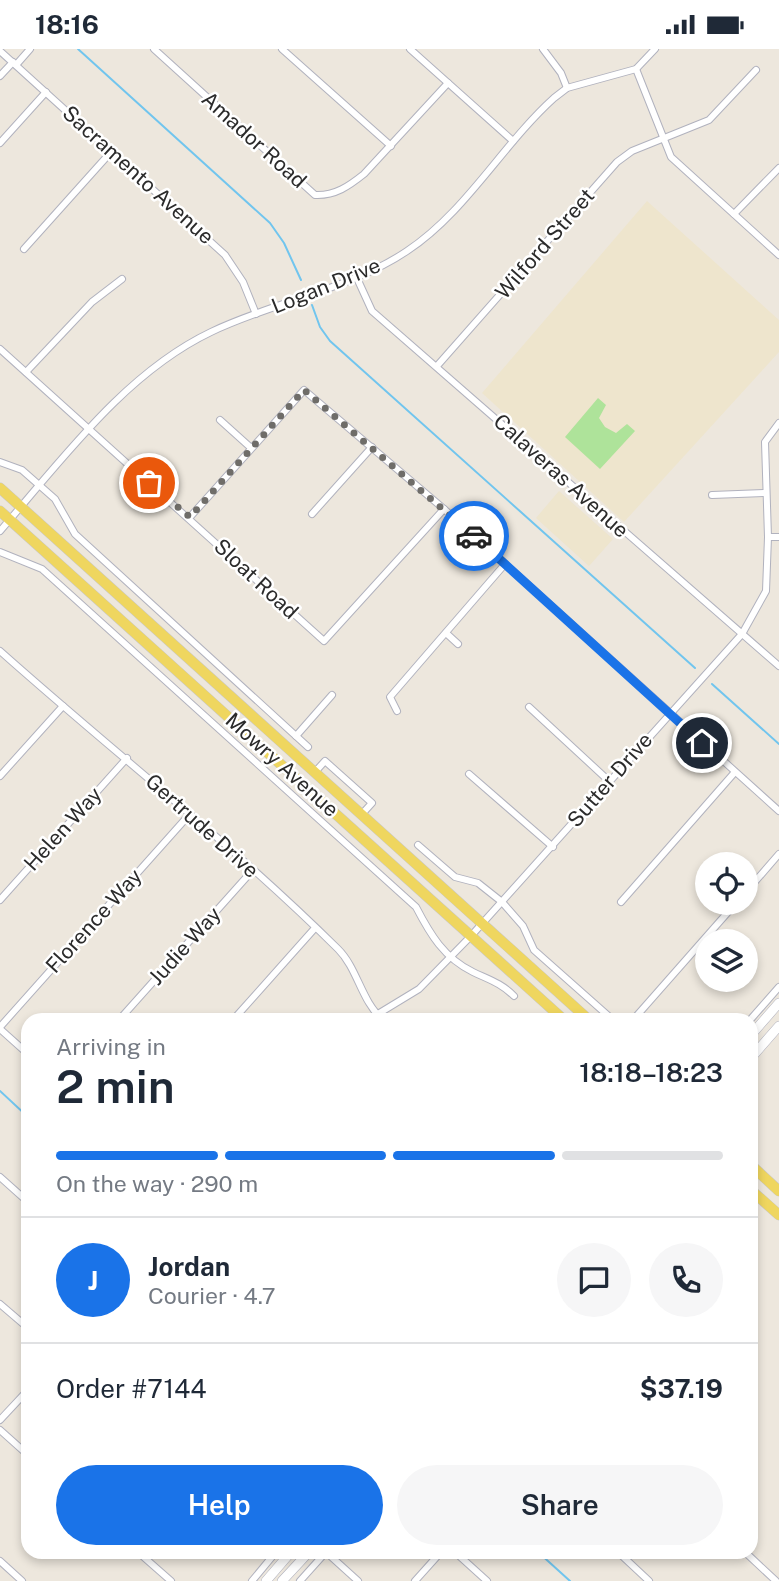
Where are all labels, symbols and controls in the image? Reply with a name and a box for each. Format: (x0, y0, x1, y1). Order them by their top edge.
text: 18:16 (35, 9, 99, 40)
street label: Amador Road (197, 86, 312, 193)
street label: Sacramento Avenue (58, 100, 219, 249)
street label: Wilford Street (490, 183, 599, 304)
street label: Logan Drive (268, 252, 384, 319)
street label: Calaveras Avenue (489, 409, 634, 543)
pin (119, 453, 179, 513)
icon: bag (130, 464, 168, 502)
courier (439, 501, 509, 571)
icon: car (455, 517, 493, 555)
street label: Sloat Road (209, 533, 304, 624)
street label: Mowry Avenue (221, 707, 344, 822)
pin (672, 713, 732, 773)
icon: home (683, 724, 721, 762)
street label: Sutter Drive (562, 727, 657, 832)
street label: Gertrude Drive (141, 768, 264, 883)
street label: Helen Way (19, 782, 107, 876)
map controls (695, 852, 758, 992)
button: locate (695, 852, 758, 915)
street label: Florence Way (40, 863, 147, 978)
street label: Judie Way (143, 902, 226, 990)
button: layers (695, 929, 758, 992)
text: Arriving in (56, 1033, 166, 1060)
text: 18:18–18:23 (579, 1057, 723, 1088)
text: 2 min (56, 1059, 175, 1113)
text: On the way · 290 m (56, 1170, 258, 1197)
button: chat (557, 1243, 631, 1317)
button: phone (649, 1243, 723, 1317)
text: Jordan (148, 1251, 230, 1282)
text: J (88, 1265, 98, 1296)
text: Courier · 4.7 (148, 1282, 276, 1309)
text: Order #7144 (56, 1373, 207, 1404)
text: $37.19 (640, 1373, 723, 1404)
button: Help (56, 1465, 383, 1545)
button: Share (397, 1465, 723, 1545)

